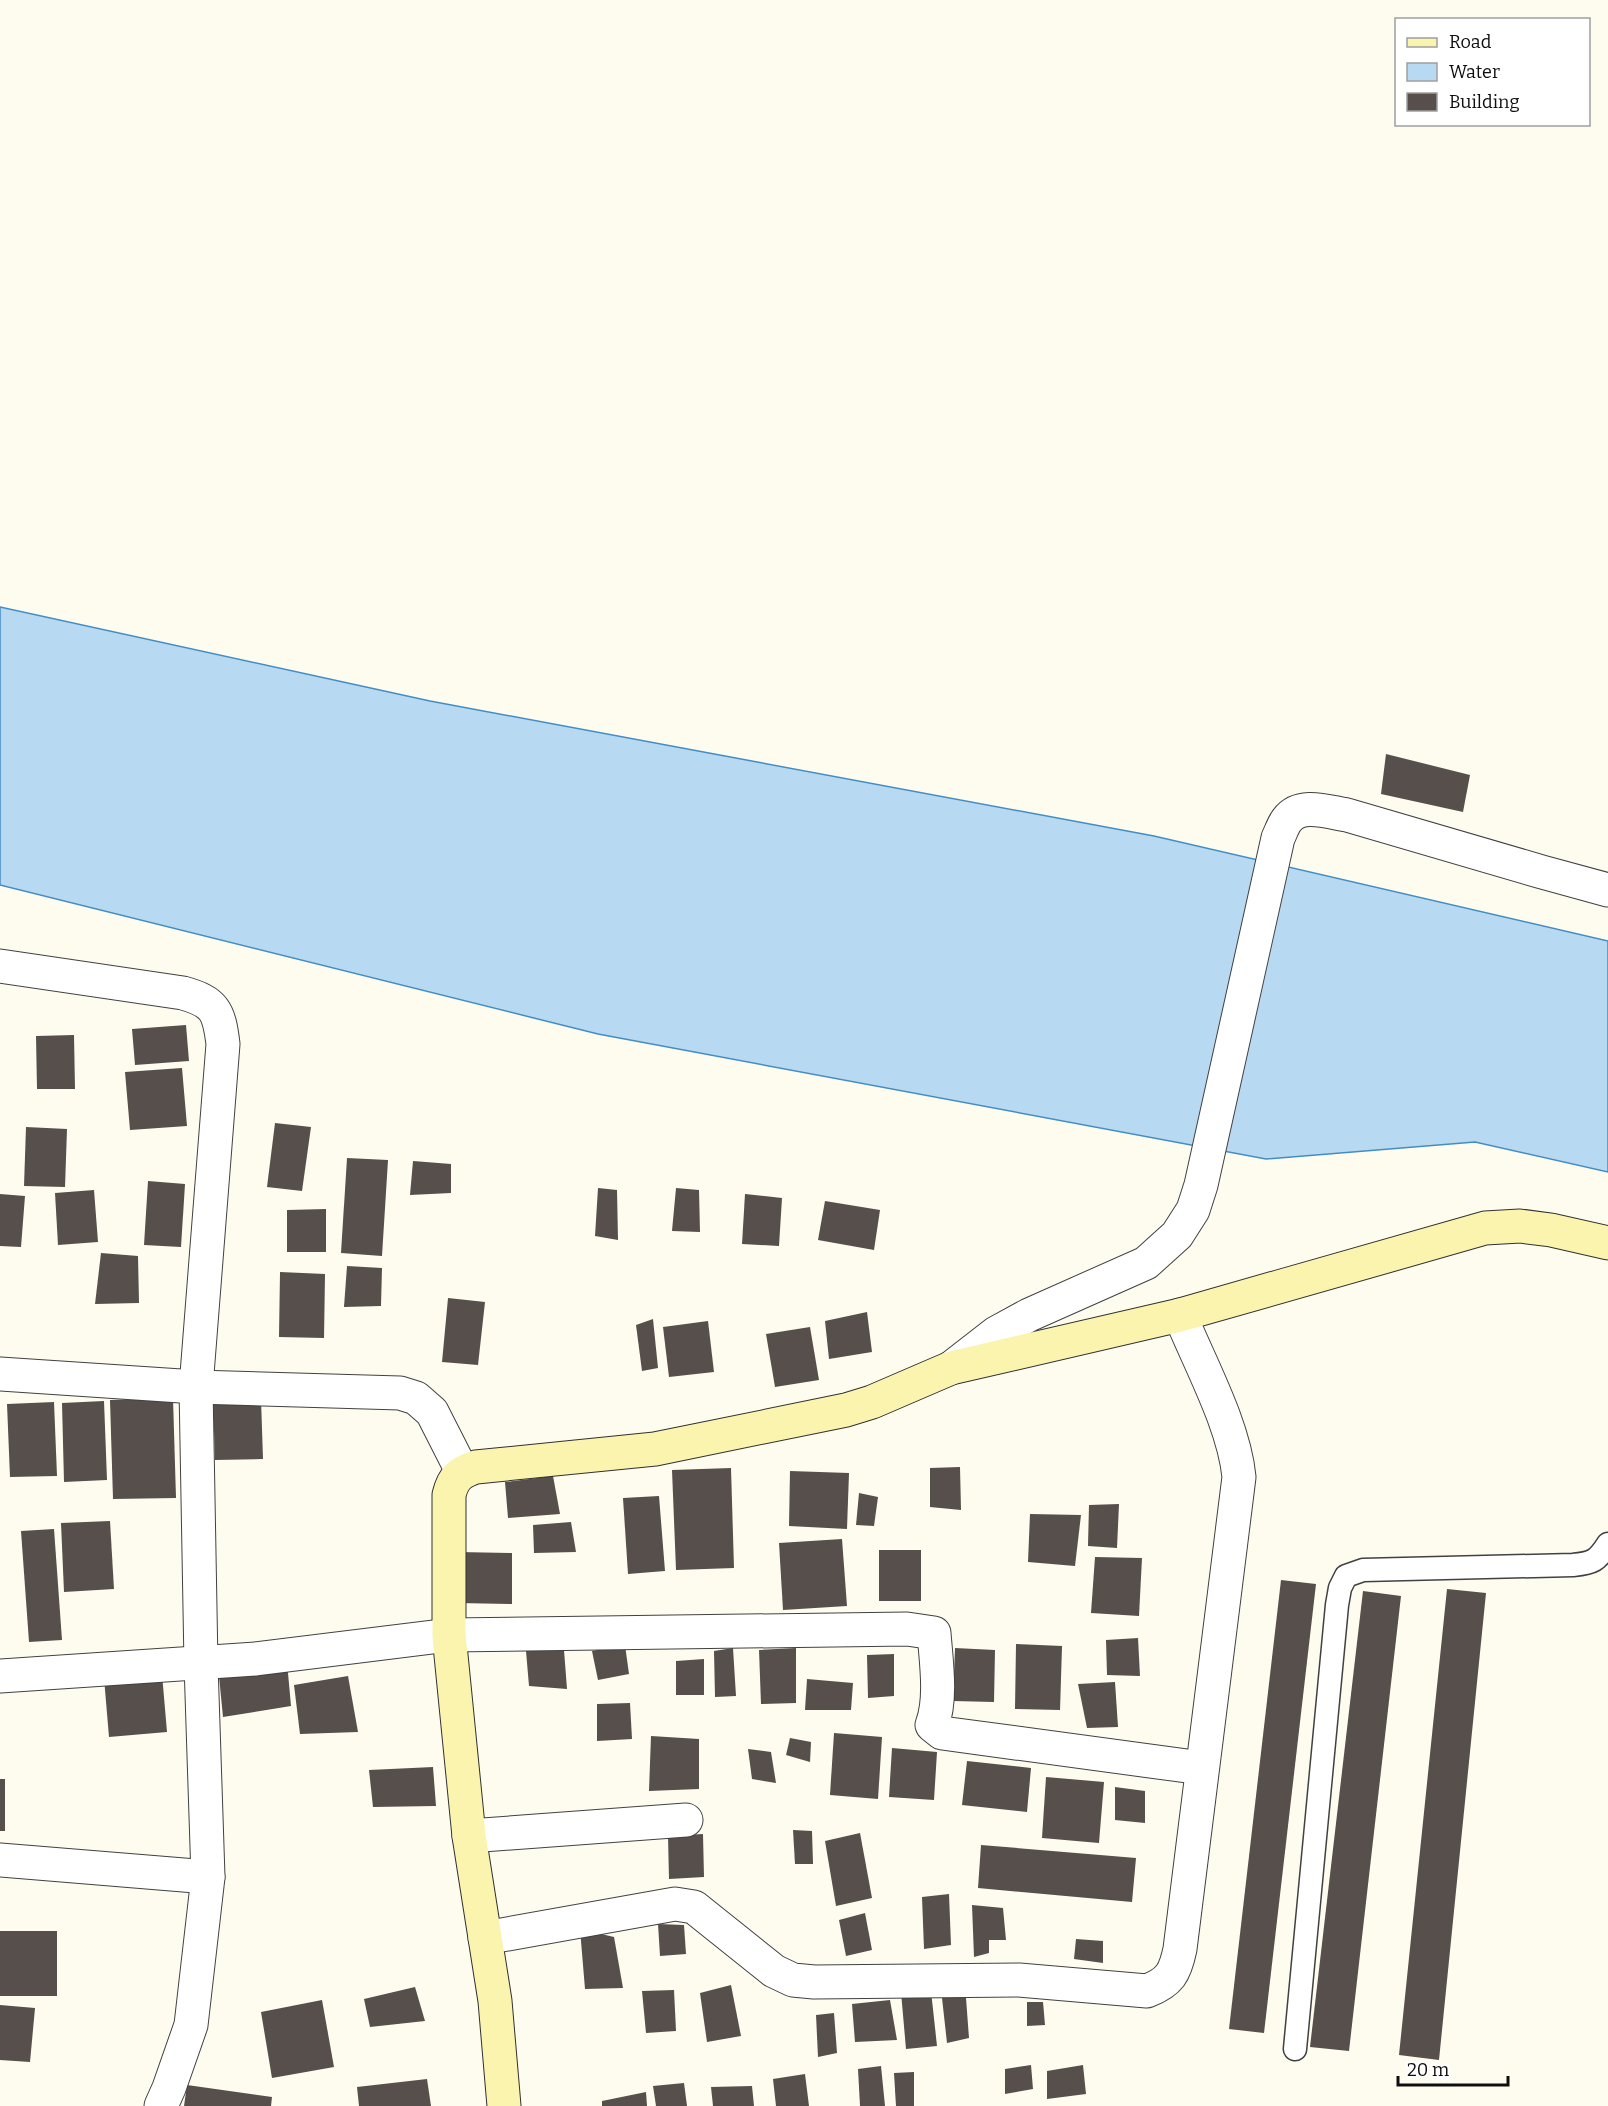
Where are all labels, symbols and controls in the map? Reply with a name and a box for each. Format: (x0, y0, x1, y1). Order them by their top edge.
legend (1395, 18, 1590, 126)
text: Road (1449, 31, 1492, 53)
text: Water (1449, 61, 1500, 83)
text: Building (1449, 91, 1520, 113)
scale bar (1398, 2049, 1508, 2087)
text: 20 m (1407, 2059, 1449, 2081)

